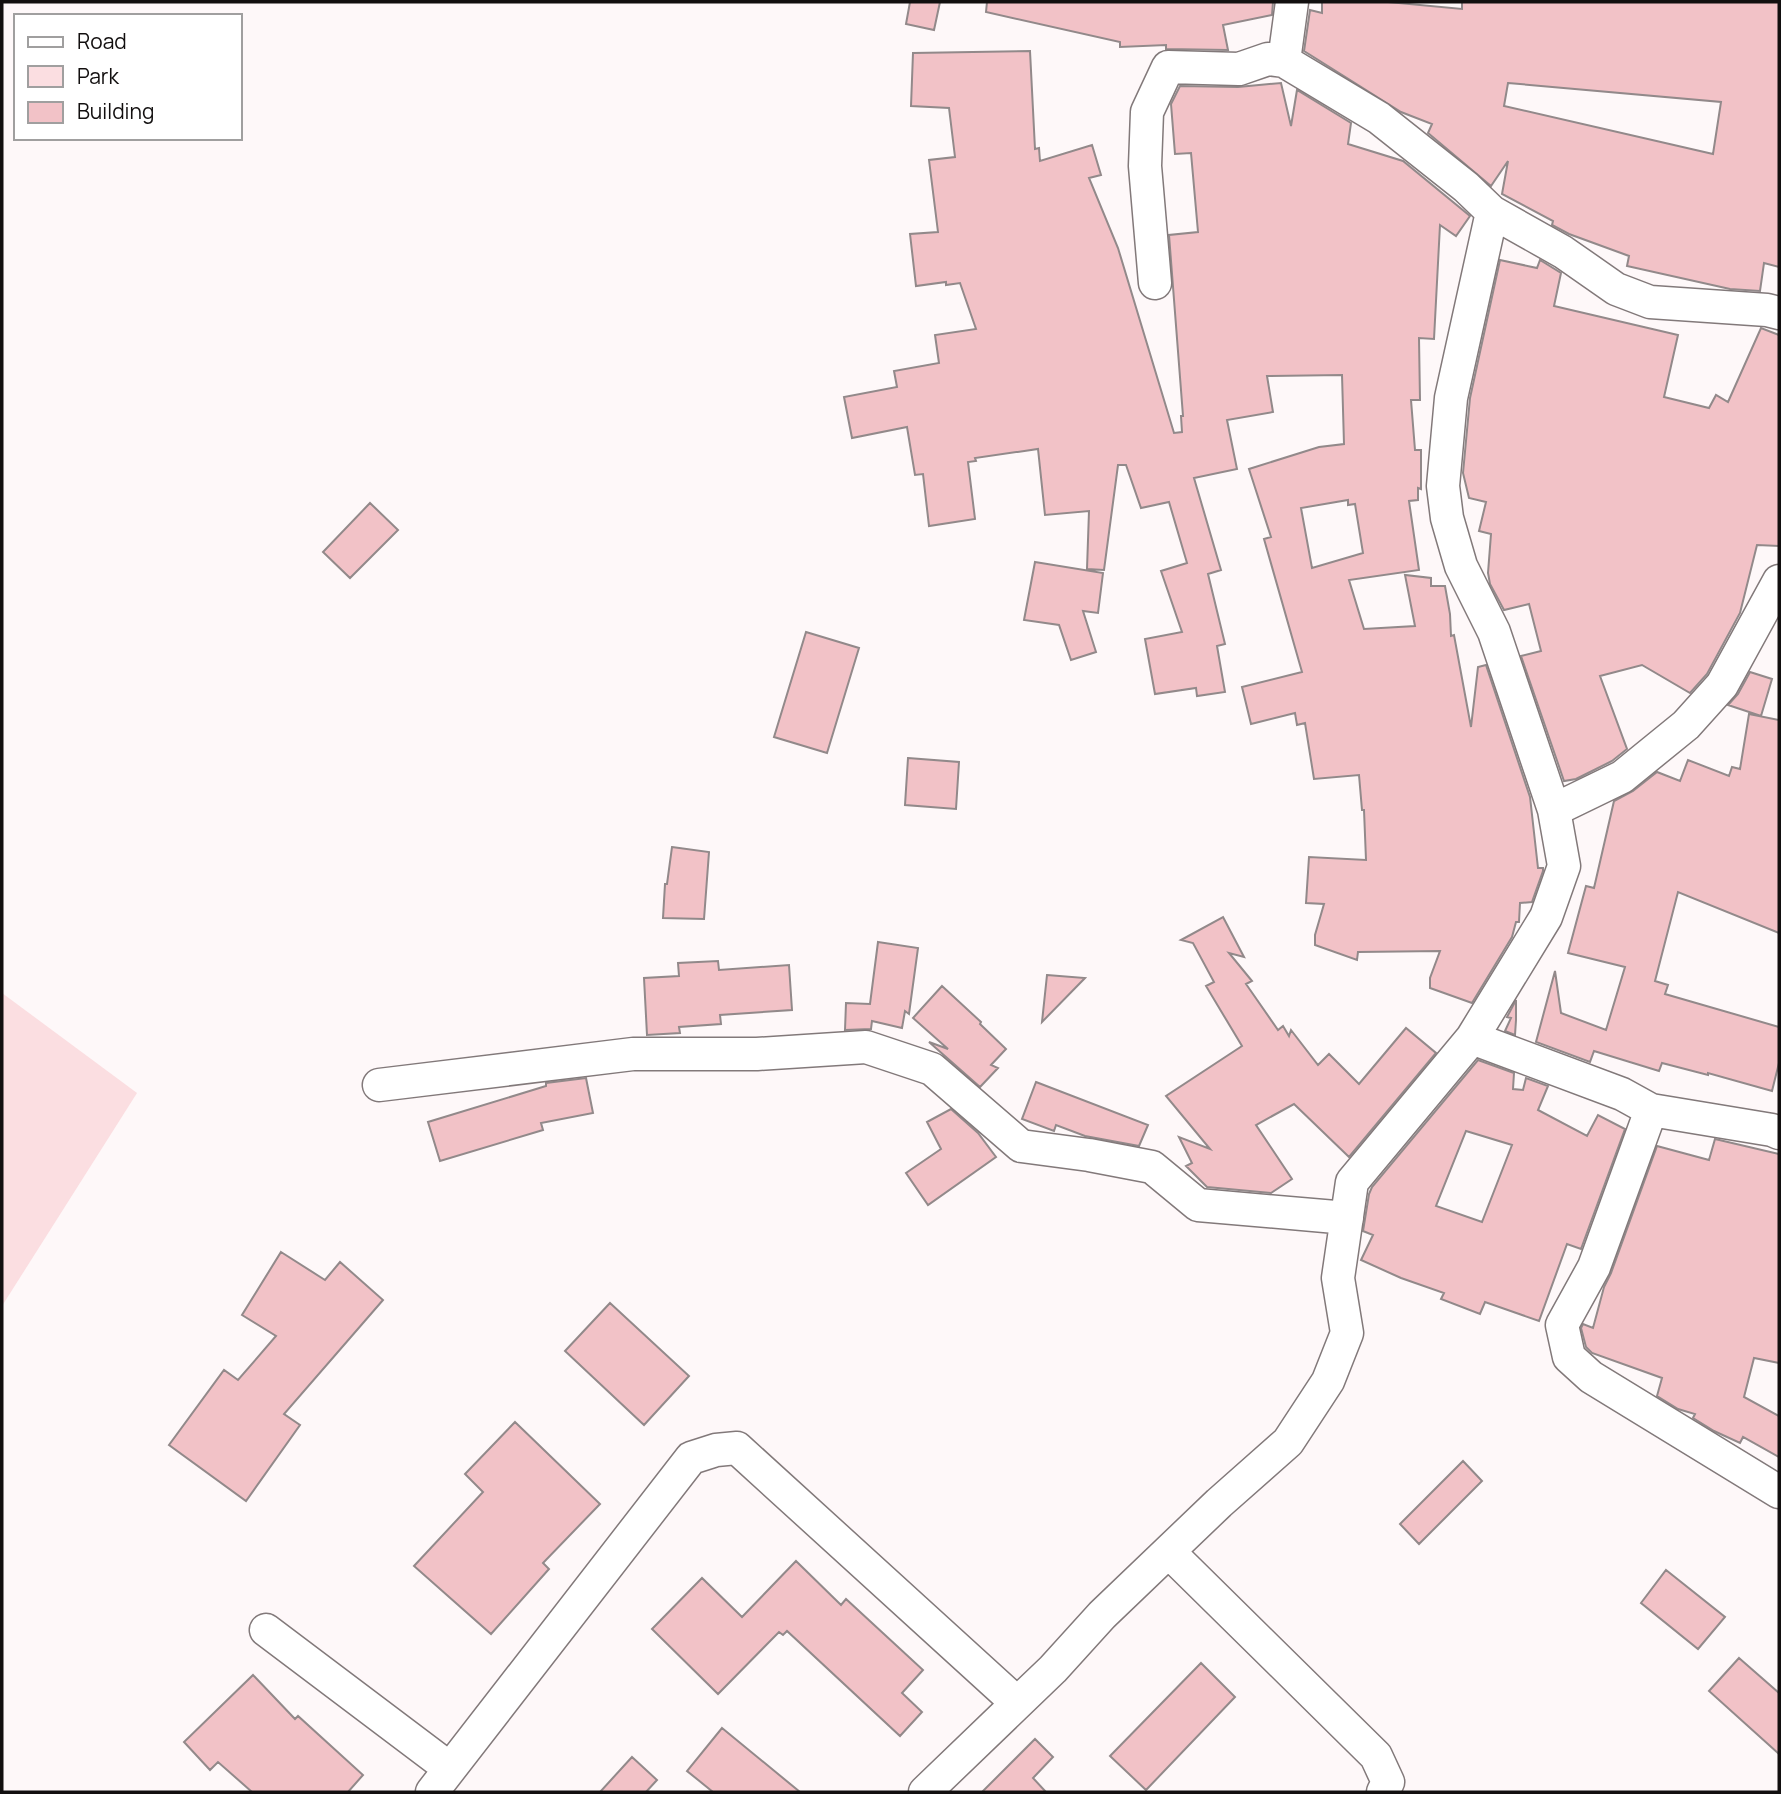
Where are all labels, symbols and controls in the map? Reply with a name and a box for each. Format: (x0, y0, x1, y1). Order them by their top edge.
legend (14, 14, 242, 140)
text: Road (77, 27, 127, 55)
text: Park (77, 62, 119, 90)
text: Building (77, 97, 154, 125)

